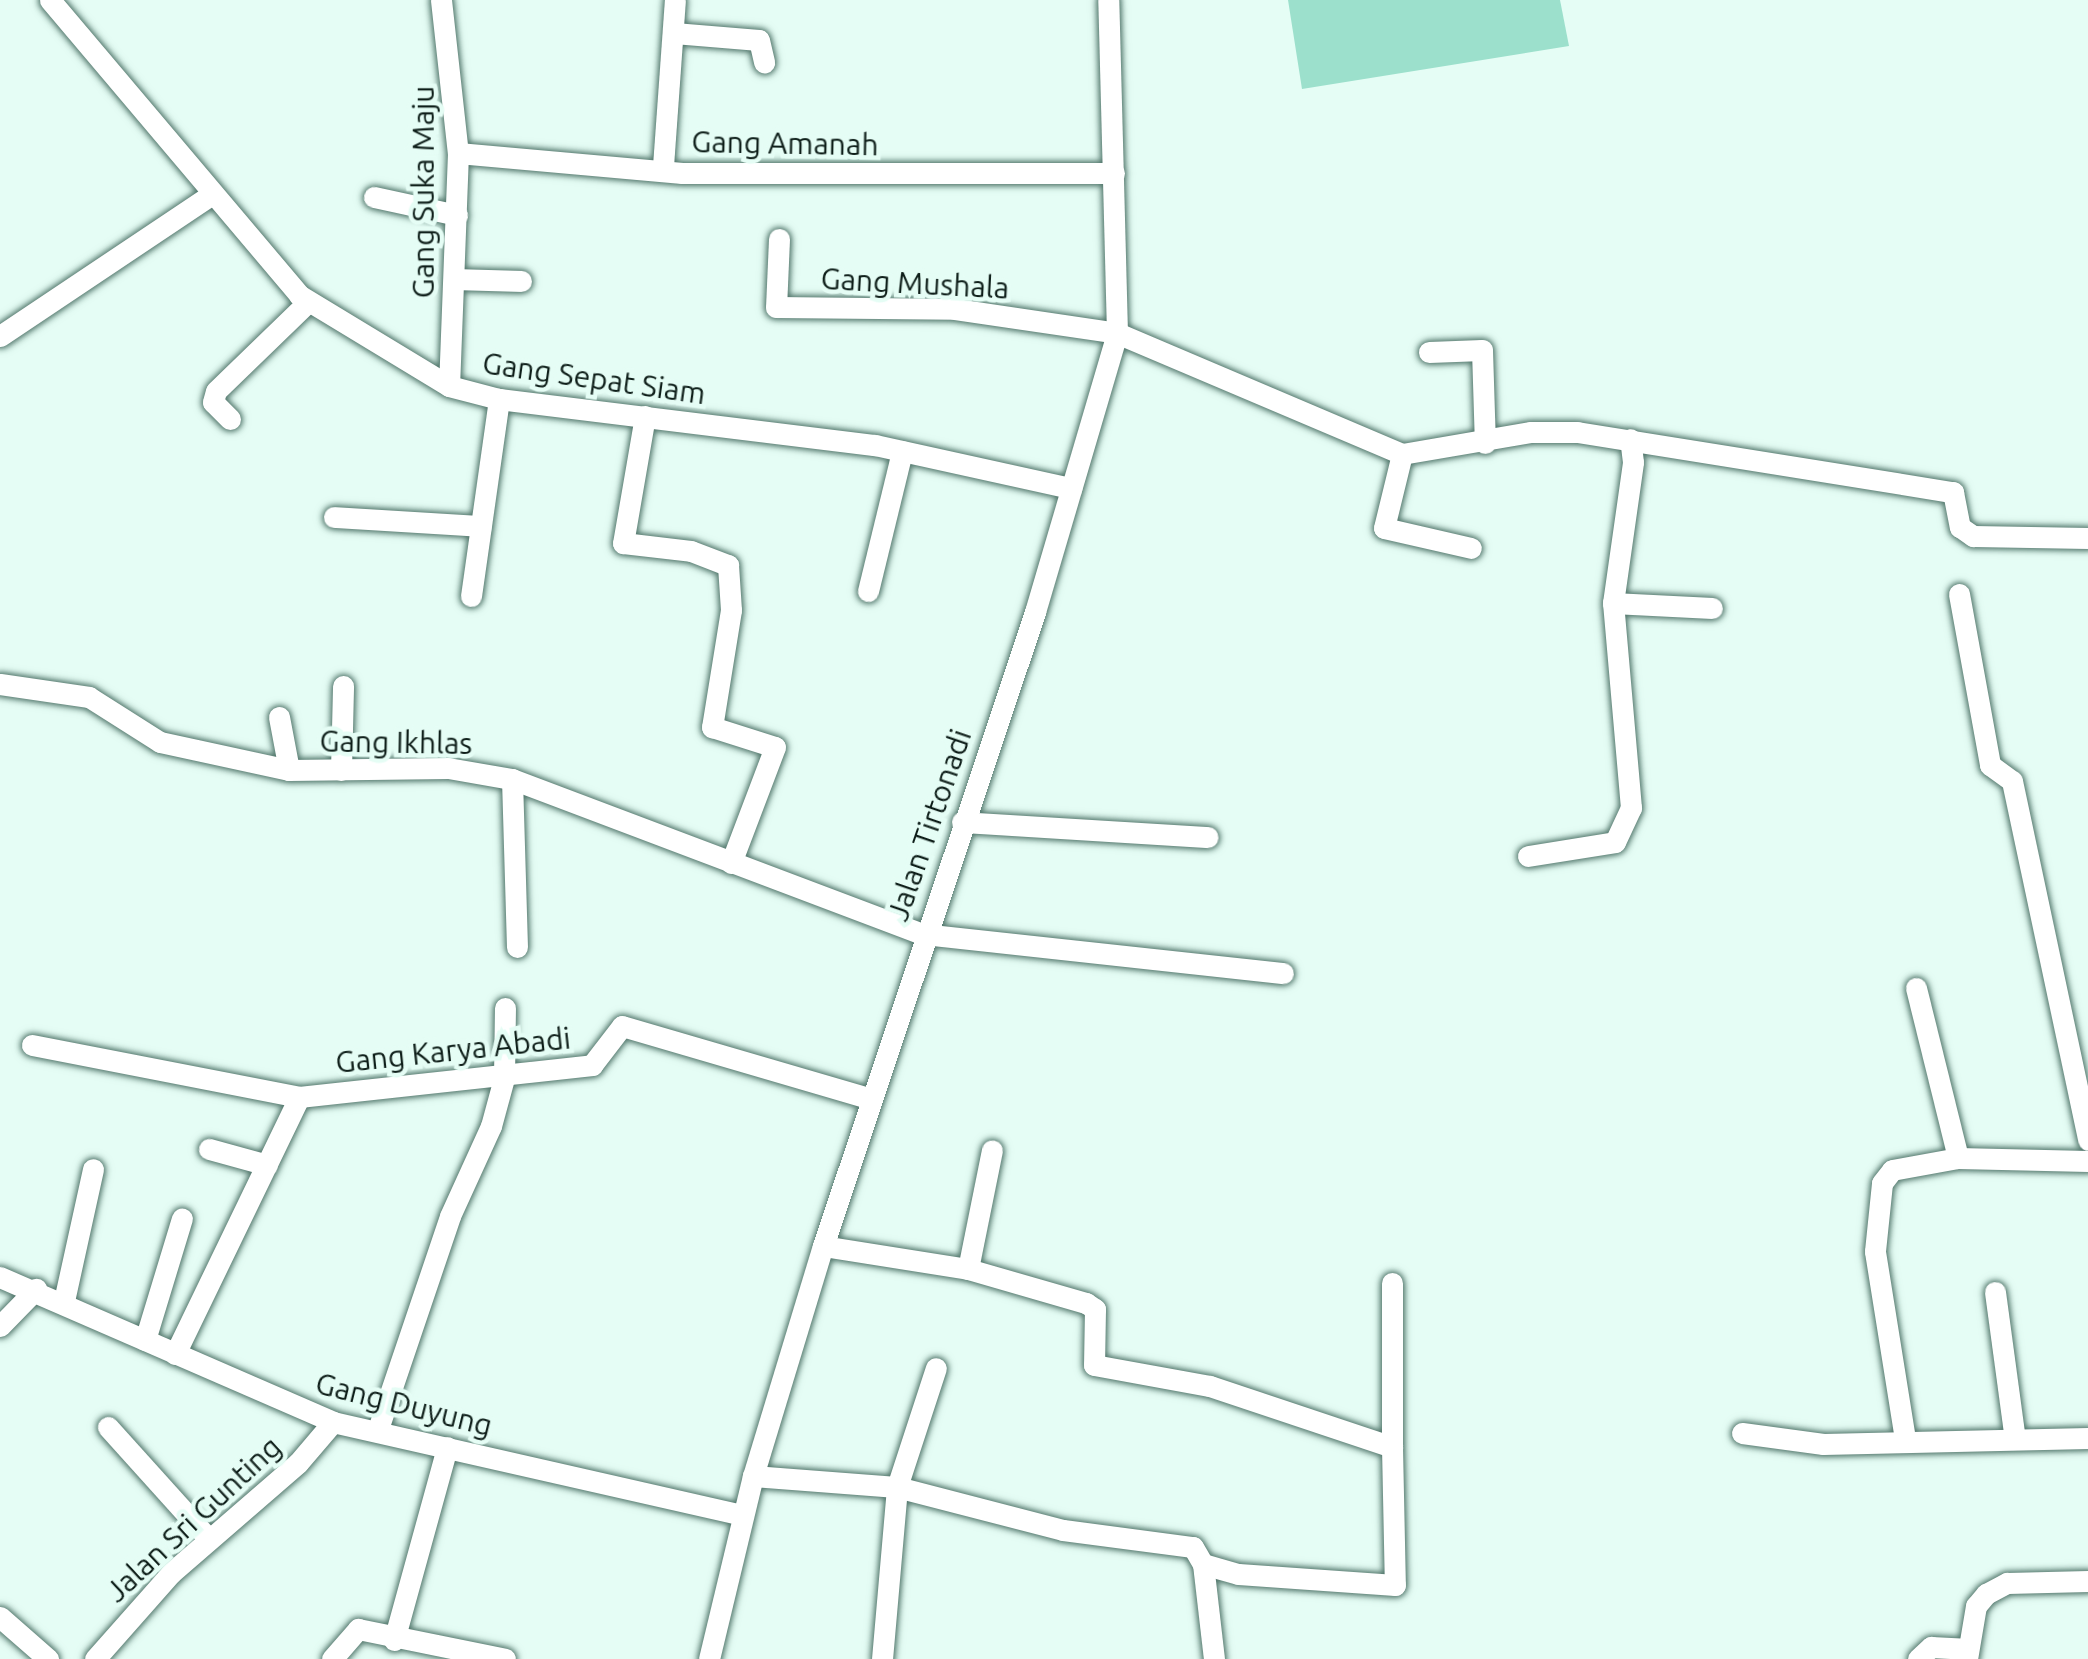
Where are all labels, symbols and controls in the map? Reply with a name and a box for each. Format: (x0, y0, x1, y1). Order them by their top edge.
street label: Gang Suka Maju (405, 86, 441, 298)
street label: Gang Amanah (691, 123, 879, 163)
street label: Gang Mushala (820, 260, 1010, 306)
street label: Gang Sepat Siam (480, 345, 708, 411)
street label: Gang Ikhlas (319, 723, 473, 761)
street label: Jalan Tirtonadi (879, 724, 979, 926)
street label: Gang Karya Abadi (334, 1020, 572, 1080)
street label: Gang Duyung (312, 1365, 496, 1443)
street label: Jalan Sri Gunting (98, 1429, 288, 1609)

